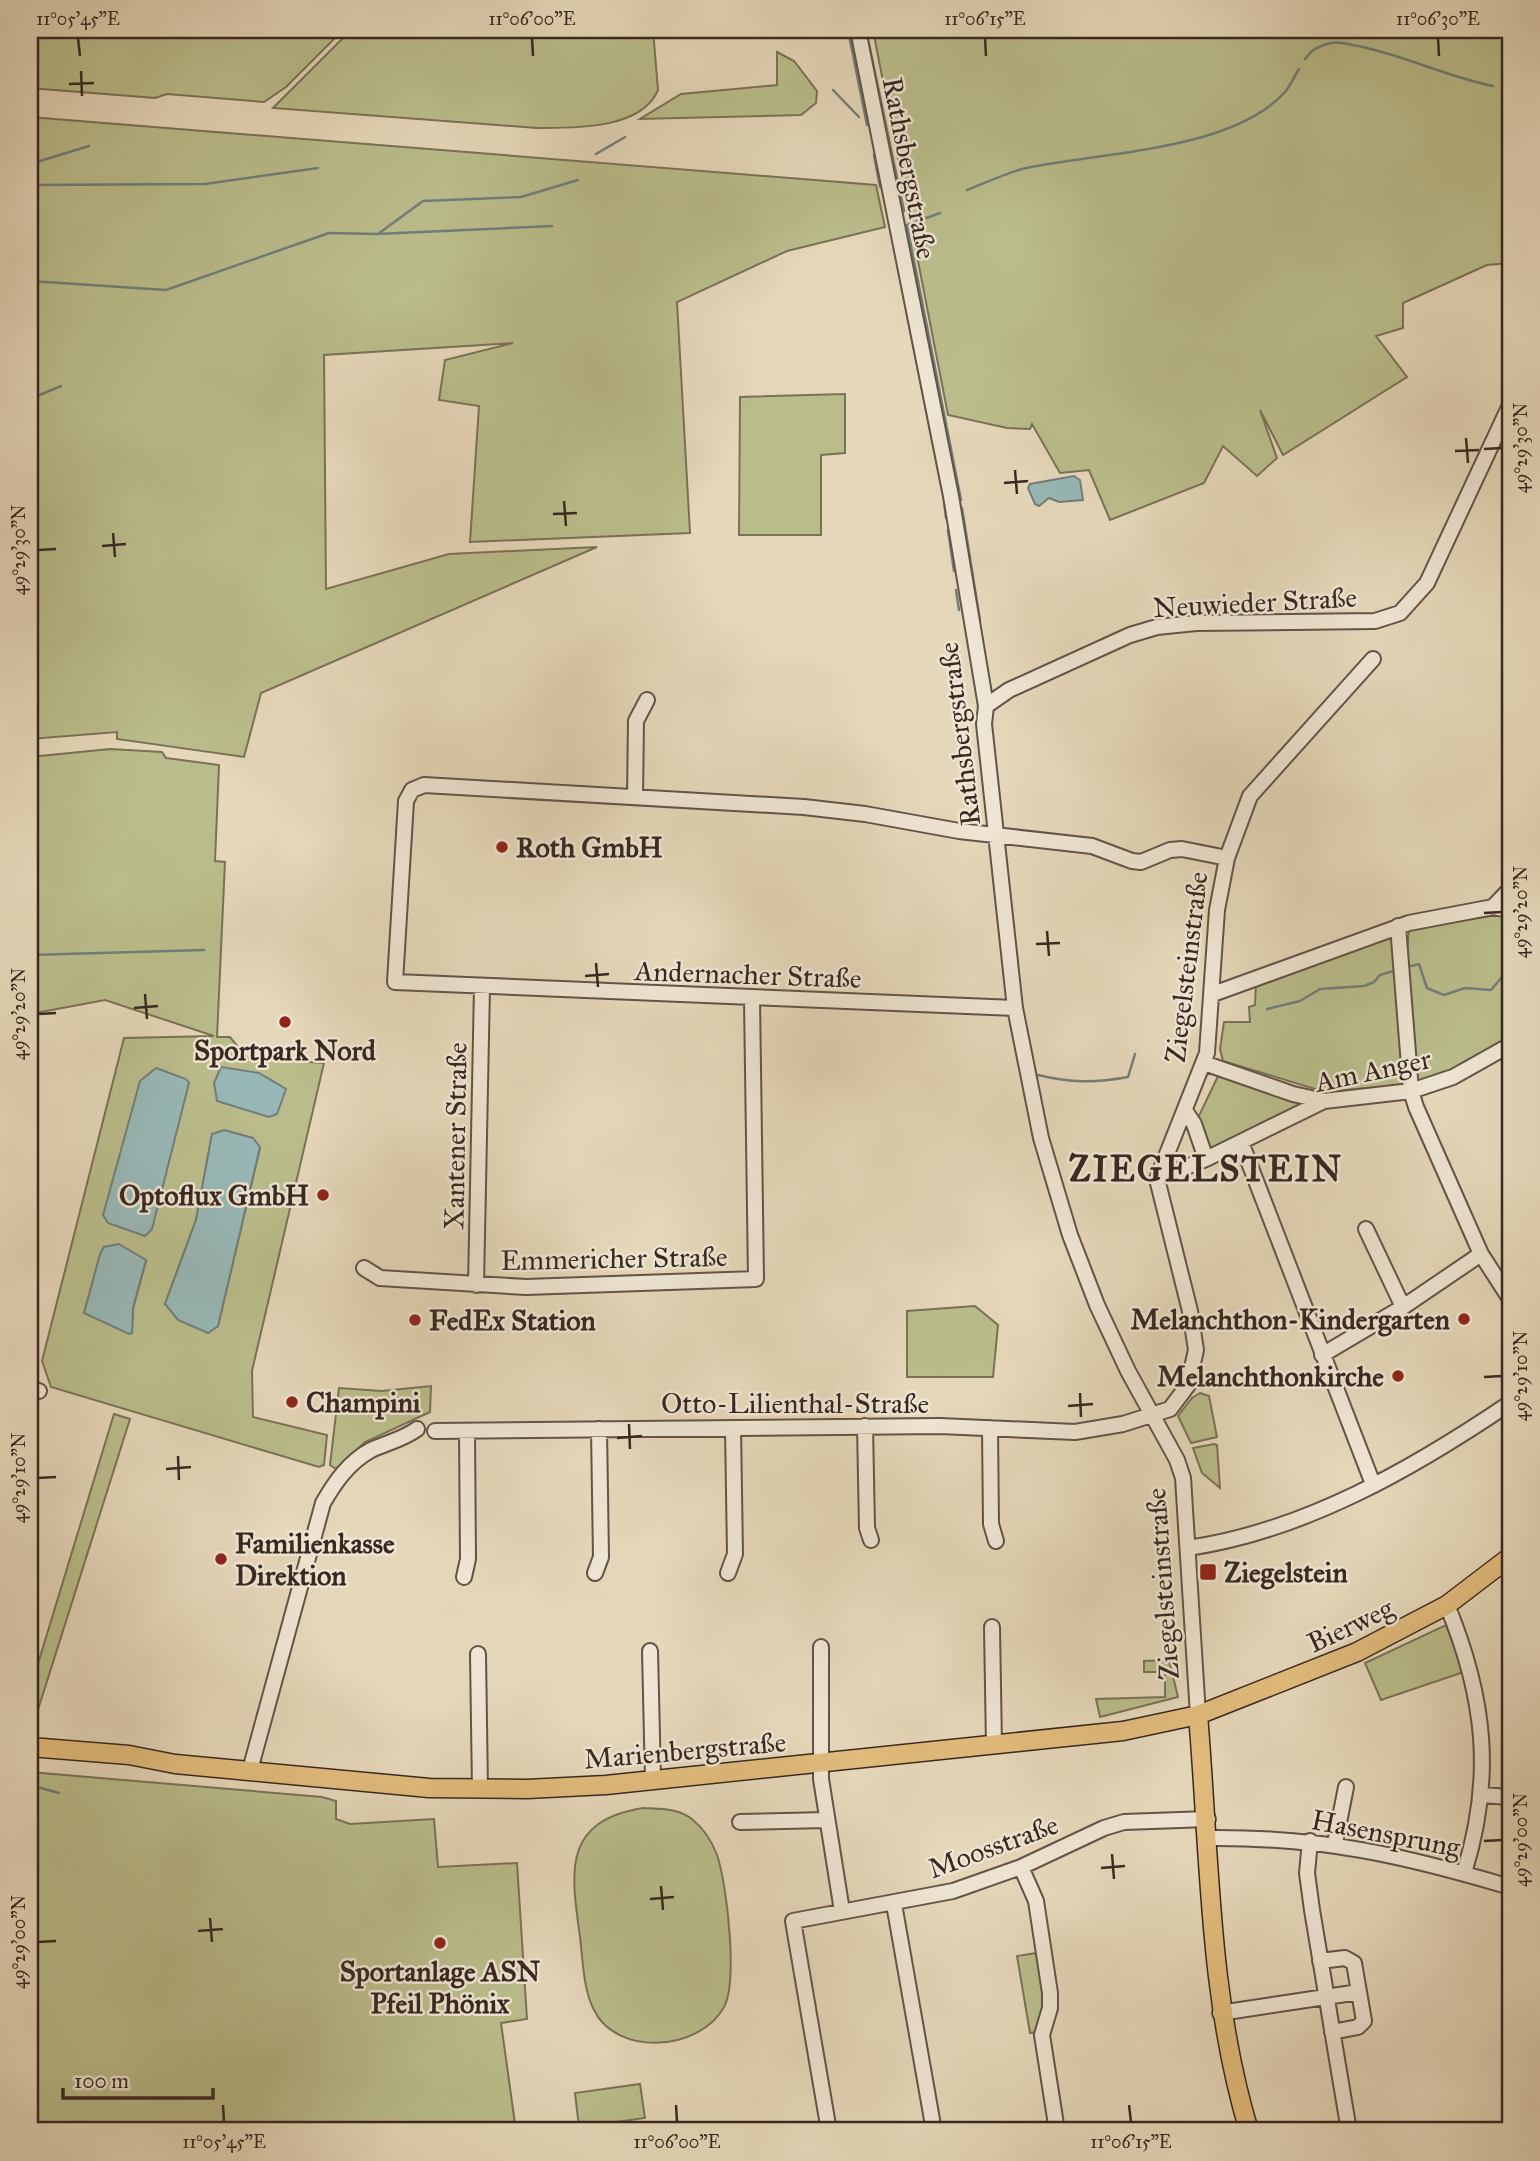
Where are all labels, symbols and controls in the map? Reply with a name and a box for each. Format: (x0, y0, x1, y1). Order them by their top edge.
text: 11°05'45"E (36, 8, 120, 30)
text: 11°06'00"E (488, 8, 576, 30)
text: 11°06'15"E (944, 8, 1026, 30)
text: 11°06'30"E (1396, 8, 1480, 30)
street label: Rathsbergstraße (875, 74, 944, 262)
text: 49°29'30"N (1510, 403, 1532, 493)
text: 49°29'30"N (8, 505, 30, 595)
street label: Neuwieder Straße (1152, 580, 1358, 625)
street label: Rathsbergstraße (931, 640, 988, 828)
place label: Roth GmbH (516, 830, 662, 865)
marker: Roth GmbH (494, 839, 510, 855)
text: 49°29'20"N (1510, 866, 1532, 958)
street label: Ziegelsteinstraße (1157, 870, 1216, 1065)
street label: Andernacher Straße (633, 953, 862, 996)
text: 49°29'20"N (8, 968, 30, 1060)
marker: Sportpark Nord (277, 1014, 293, 1030)
place label: Sportpark Nord (194, 1033, 377, 1068)
street label: Am Anger (1311, 1041, 1435, 1100)
street label: Xantener Straße (436, 1042, 475, 1230)
district label: ZIEGELSTEIN (1069, 1148, 1343, 1191)
place label: Optoflux GmbH (119, 1178, 309, 1213)
marker: Optoflux GmbH (315, 1187, 331, 1203)
street label: Emmericher Straße (500, 1239, 728, 1278)
place label: Melanchthon-Kindergarten (1131, 1302, 1450, 1337)
place label: FedEx Station (429, 1303, 596, 1338)
marker: Melanchthon-Kindergarten (1456, 1311, 1472, 1327)
marker: FedEx Station (407, 1312, 423, 1328)
text: 49°29'10"N (1510, 1331, 1532, 1421)
place label: Melanchthonkirche (1157, 1359, 1384, 1394)
marker: Melanchthonkirche (1390, 1368, 1406, 1384)
place label: Champini (306, 1385, 421, 1420)
street label: Otto-Lilienthal-Straße (661, 1386, 929, 1421)
marker: Champini (284, 1394, 300, 1410)
text: 49°29'10"N (8, 1433, 30, 1523)
street label: Ziegelsteinstraße (1138, 1487, 1187, 1681)
place label: Familienkasse Direktion (235, 1526, 395, 1593)
marker: Familienkasse Direktion (213, 1551, 229, 1567)
place label: Ziegelstein (1224, 1555, 1348, 1590)
marker: Ziegelstein (1198, 1562, 1218, 1582)
street label: Bierweg (1302, 1590, 1400, 1661)
street label: Marienbergstraße (582, 1724, 788, 1777)
text: 49°29'00"N (1510, 1793, 1532, 1887)
street label: Hasensprung (1308, 1802, 1464, 1865)
street label: Moosstraße (923, 1807, 1063, 1886)
text: 49°29'00"N (8, 1895, 30, 1989)
marker: Sportanlage ASN Pfeil Phönix (432, 1935, 448, 1951)
place label: Sportanlage ASN Pfeil Phönix (340, 1954, 541, 2021)
scale bar (63, 2056, 214, 2100)
text: 100 m (74, 2068, 129, 2094)
text: 11°05'45"E (182, 2131, 266, 2153)
text: 11°06'00"E (633, 2131, 721, 2153)
text: 11°06'15"E (1090, 2131, 1172, 2153)

